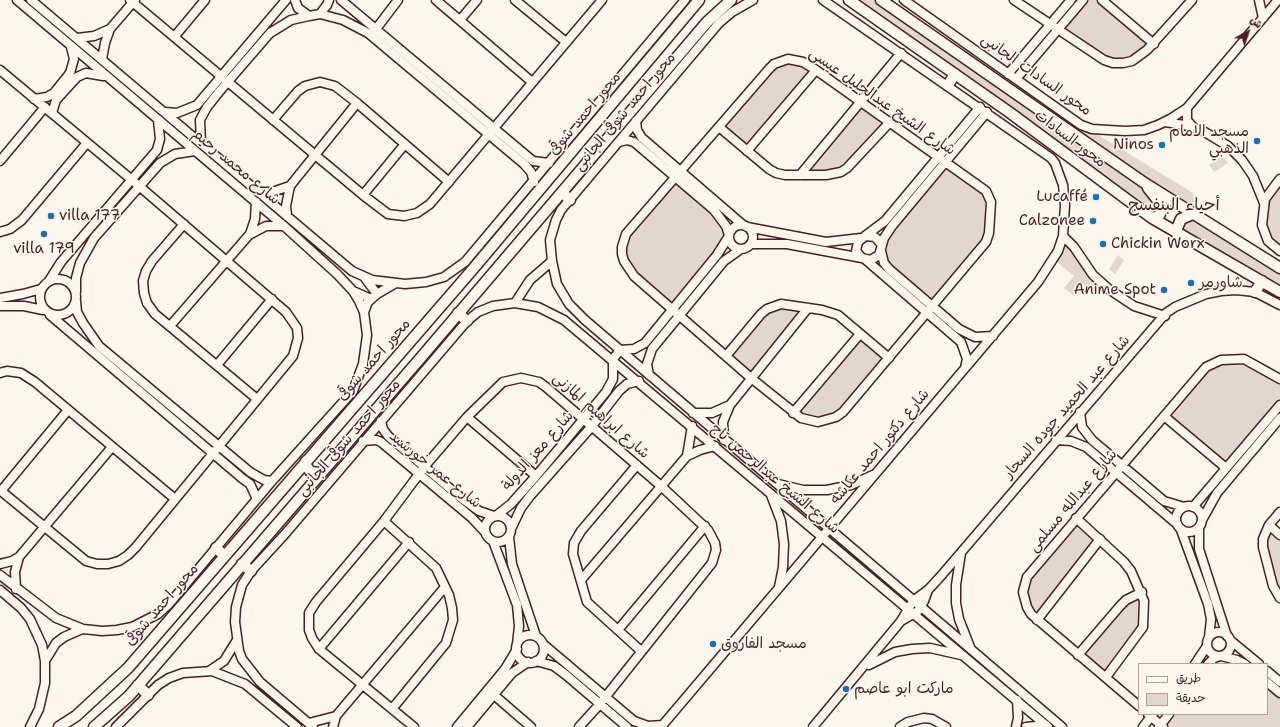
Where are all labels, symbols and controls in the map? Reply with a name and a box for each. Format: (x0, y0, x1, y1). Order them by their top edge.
north arrow (1228, 12, 1268, 52)
text: ش (1247, 13, 1265, 32)
street label: محور السادات الجانبى (977, 30, 1095, 120)
street label: شارع الشيخ عبدالجليل عيسى (805, 44, 959, 160)
street label: محور احمد شوقى الجانبى (570, 49, 680, 175)
street label: محور احمد شوقى (545, 69, 625, 159)
street label: محور السادات (1031, 106, 1109, 172)
place label: مسجد الامام الذهبي (1169, 123, 1249, 158)
street label: شارع محمد رحيم (188, 125, 284, 209)
place label: Ninos (1113, 136, 1154, 154)
marker: مسجد الامام الذهبي (1252, 136, 1262, 146)
marker: Ninos (1157, 140, 1167, 150)
place label: Lucaffé (1036, 188, 1088, 206)
marker: Lucaffé (1091, 192, 1101, 202)
district label: أحياء البنفسج (1128, 196, 1220, 216)
place label: villa 177 (59, 207, 120, 225)
marker: villa 177 (46, 211, 56, 221)
place label: Calzonee (1019, 212, 1085, 230)
marker: Calzonee (1088, 216, 1098, 226)
marker: villa 179 (39, 229, 49, 239)
place label: Chickin Worx (1111, 235, 1205, 253)
marker: Chickin Worx (1098, 239, 1108, 249)
place label: villa 179 (13, 240, 75, 258)
place label: شاورمر (1199, 274, 1243, 292)
marker: شاورمر (1186, 278, 1196, 288)
place label: Anime Spot (1074, 281, 1156, 299)
marker: Anime Spot (1159, 285, 1169, 295)
street label: محور احمد شوقى (333, 315, 415, 405)
street label: شارع عبد الحميد جوده السحار (1000, 332, 1134, 482)
street label: شارع ابراهيم المازنى (549, 369, 653, 463)
street label: محور احمد شوقى الجانبى (293, 376, 405, 500)
street label: شارع دكتور احمد عكاشه (826, 386, 934, 508)
street label: شارع معز الدولة (498, 407, 578, 495)
street label: شارع الشيخ عبدالرحمن تاج (707, 420, 843, 538)
street label: شارع عمر خورشيد (385, 427, 485, 513)
street label: شارع عبدالله مسلمى (1025, 446, 1121, 556)
street label: محور احمد شوقى (121, 560, 203, 650)
place label: مسجد الفاروق (721, 635, 807, 653)
marker: مسجد الفاروق (708, 639, 718, 649)
legend (1138, 663, 1268, 715)
text: طريق (1176, 670, 1201, 686)
place label: ماركت ابو عاصم (854, 680, 954, 698)
marker: ماركت ابو عاصم (841, 684, 851, 694)
text: حديقة (1176, 690, 1205, 706)

